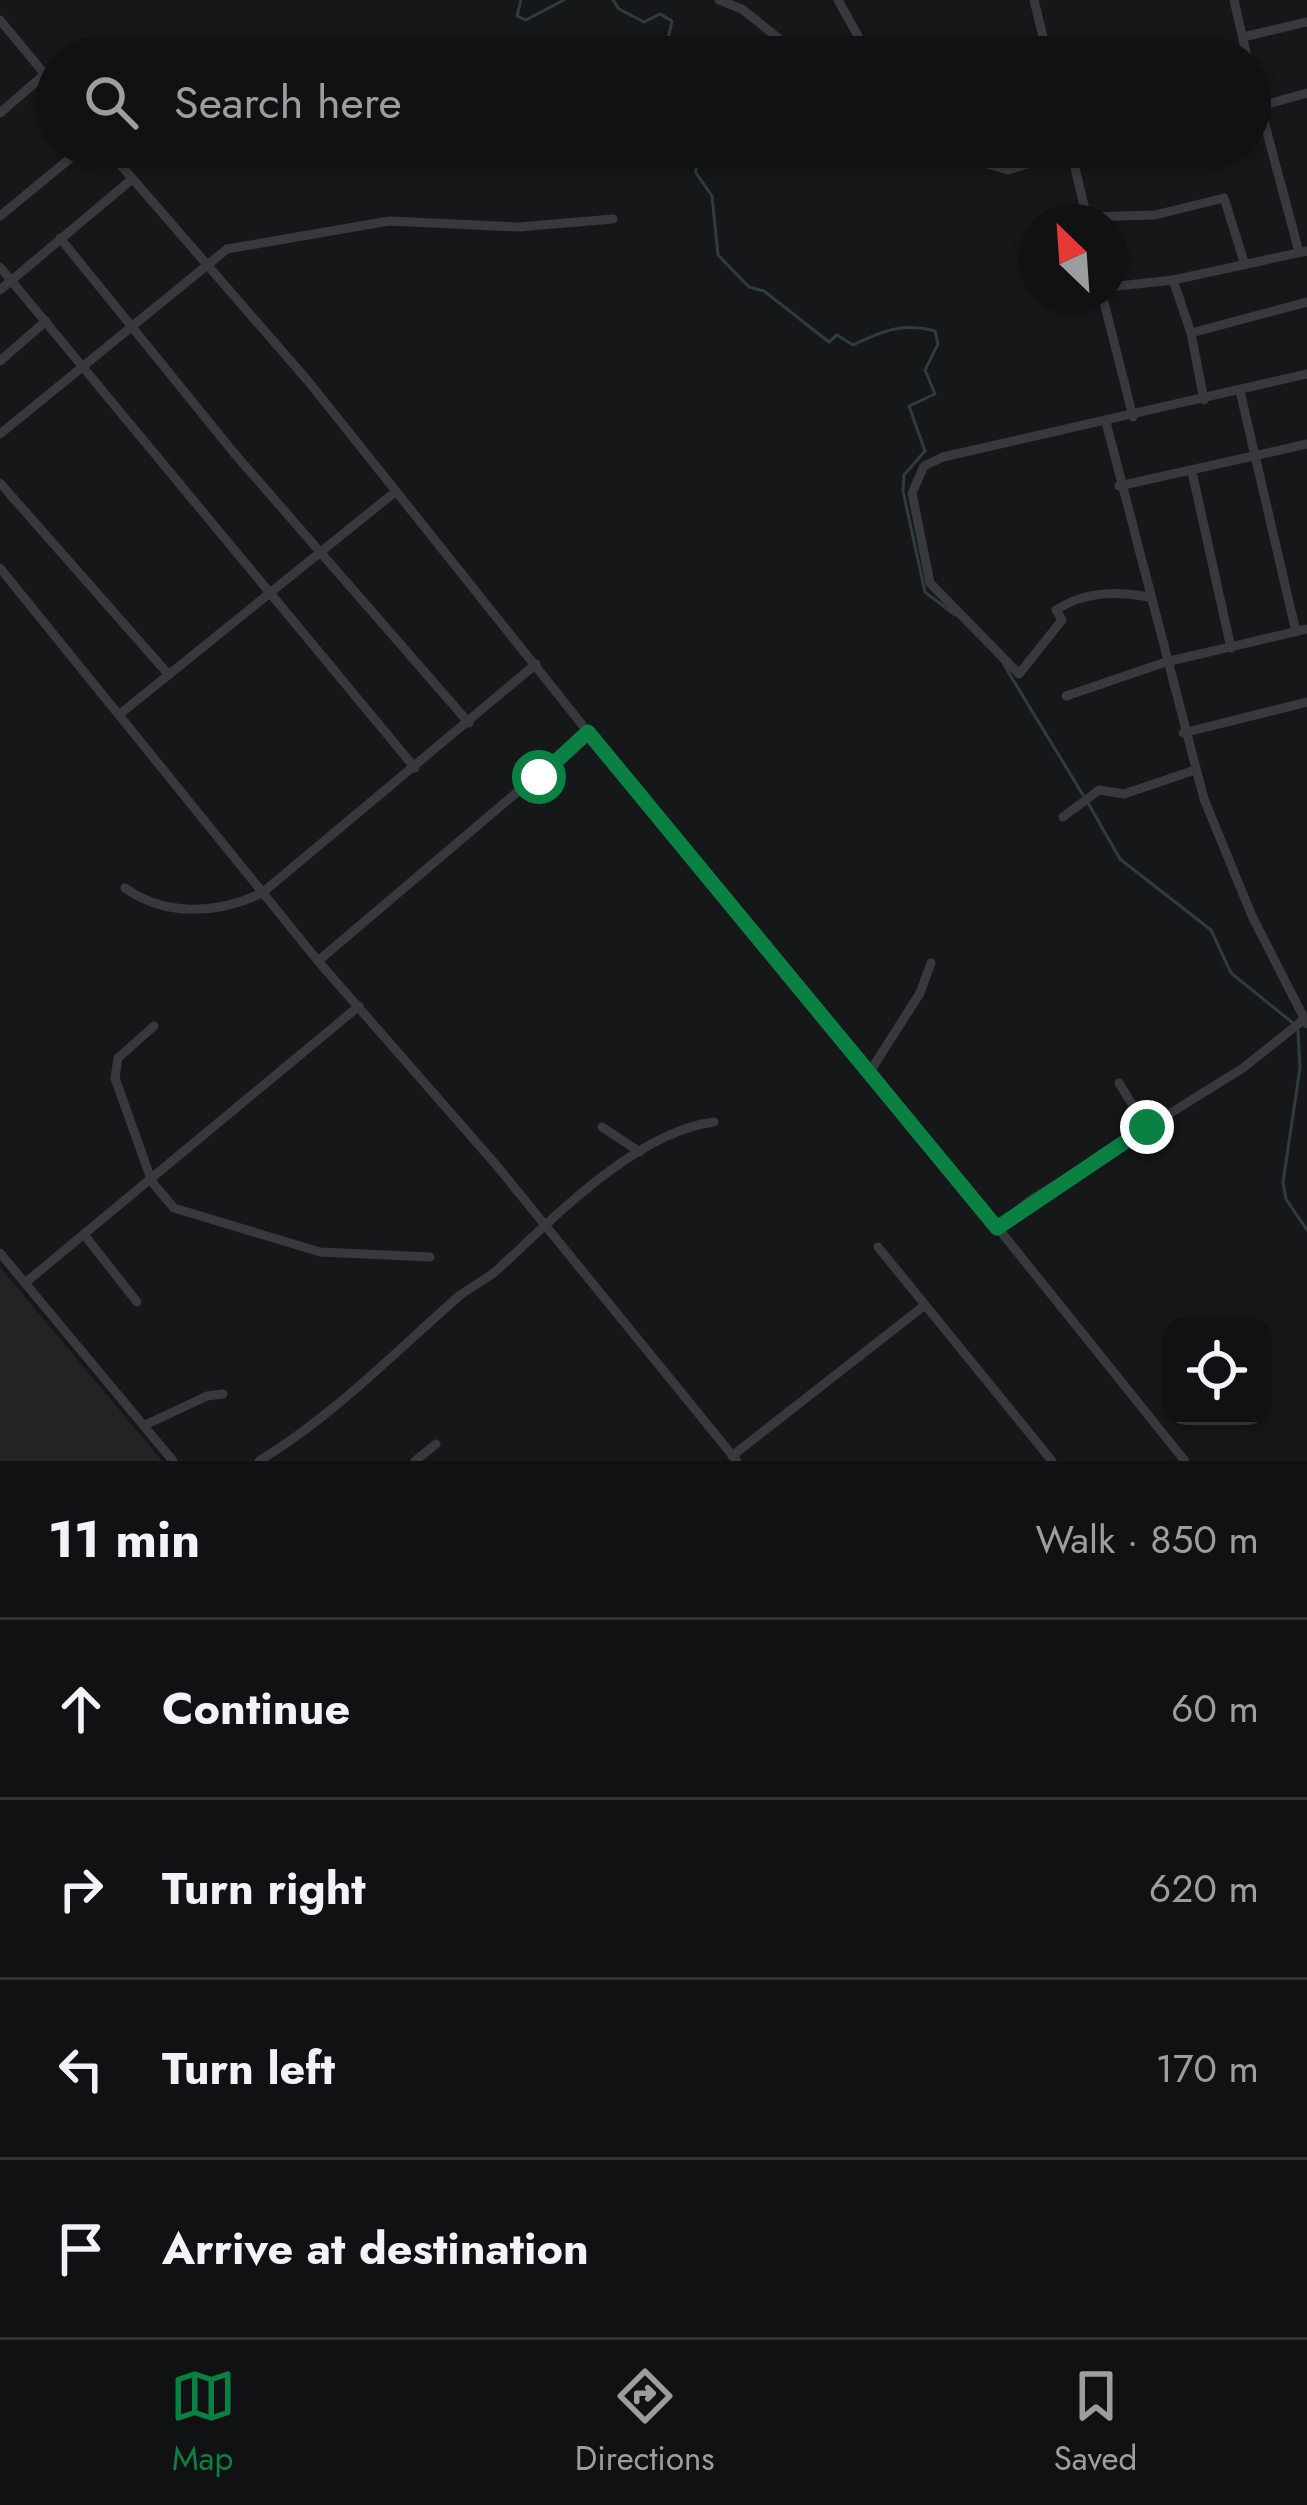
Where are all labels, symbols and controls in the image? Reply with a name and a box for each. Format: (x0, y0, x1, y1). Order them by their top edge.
search box (36, 36, 1271, 168)
icon: search (78, 69, 144, 135)
text: Search here (174, 70, 402, 135)
north arrow (1019, 204, 1127, 312)
route start (512, 750, 566, 804)
route end (1120, 1100, 1174, 1154)
map controls (1163, 1317, 1271, 1425)
button: locate (1163, 1317, 1271, 1425)
text: 11 min (48, 1502, 200, 1576)
text: Walk · 850 m (1035, 1511, 1259, 1568)
icon: ahead (48, 1676, 114, 1742)
text: Continue (162, 1676, 350, 1741)
text: 60 m (1171, 1680, 1259, 1737)
icon: right (48, 1856, 114, 1922)
text: Turn right (162, 1856, 366, 1921)
text: 620 m (1149, 1860, 1259, 1917)
icon: left (48, 2036, 114, 2102)
text: Turn left (162, 2036, 335, 2101)
text: 170 m (1155, 2040, 1259, 2097)
icon: arrive (48, 2216, 114, 2282)
text: Arrive at destination (162, 2216, 589, 2281)
tab: Map (170, 2363, 236, 2482)
tab: Directions (575, 2363, 715, 2482)
tab: Saved (1054, 2363, 1137, 2482)

